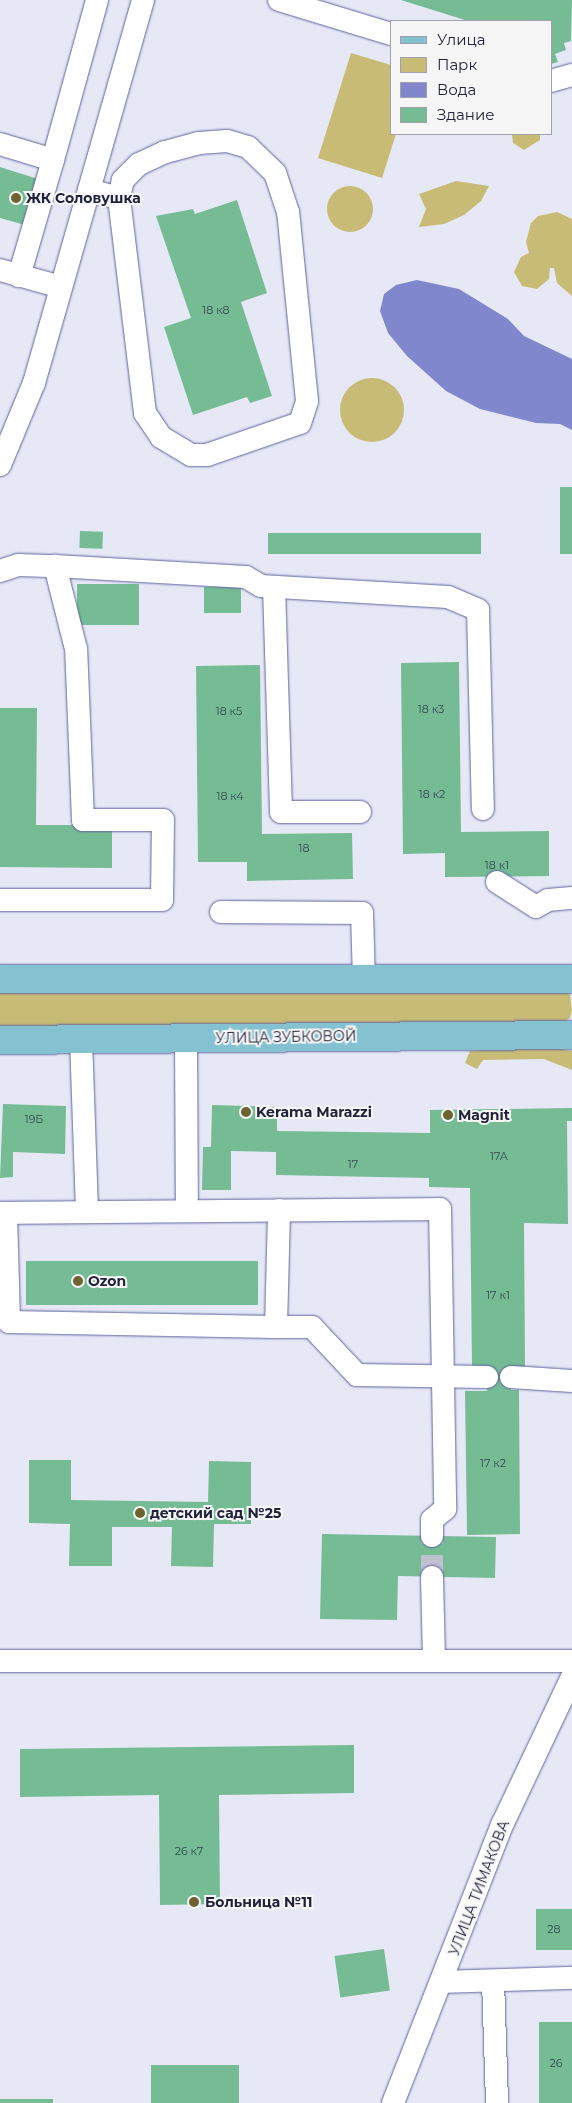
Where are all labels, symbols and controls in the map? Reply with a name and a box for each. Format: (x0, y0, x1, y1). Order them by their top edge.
legend (390, 20, 552, 135)
text: Улица (437, 30, 485, 49)
text: Парк (437, 55, 477, 74)
text: Вода (437, 80, 476, 99)
text: Здание (437, 105, 495, 124)
place label: ЖК Соловушка (26, 190, 141, 206)
marker: ЖК Соловушка (10, 192, 22, 204)
house number: 18 к8 (202, 303, 230, 317)
house number: 18 к3 (418, 702, 444, 716)
house number: 18 к5 (216, 704, 242, 718)
house number: 18 к2 (419, 787, 445, 801)
house number: 18 к4 (216, 789, 244, 803)
house number: 18 (299, 841, 309, 855)
house number: 18 к1 (485, 858, 509, 872)
street label: УЛИЦА ЗУБКОВОЙ (215, 1027, 357, 1047)
place label: Kerama Marazzi (256, 1104, 372, 1120)
marker: Kerama Marazzi (240, 1106, 252, 1118)
place label: Magnit (458, 1107, 510, 1123)
marker: Magnit (442, 1109, 454, 1121)
house number: 19Б (25, 1112, 43, 1126)
house number: 17А (490, 1149, 508, 1163)
house number: 17 (348, 1157, 358, 1171)
place label: Ozon (88, 1273, 126, 1289)
marker: Ozon (72, 1275, 84, 1287)
house number: 17 к1 (486, 1288, 510, 1302)
house number: 17 к2 (480, 1456, 506, 1470)
place label: детский сад №25 (150, 1505, 281, 1521)
marker: детский сад №25 (134, 1507, 146, 1519)
street label: УЛИЦА ТИМАКОВА (445, 1818, 513, 1958)
house number: 26 к7 (175, 1844, 203, 1858)
place label: Больница №11 (205, 1894, 312, 1910)
marker: Больница №11 (187, 1895, 201, 1909)
house number: 28 (547, 1922, 561, 1936)
house number: 26 (550, 2056, 562, 2070)

